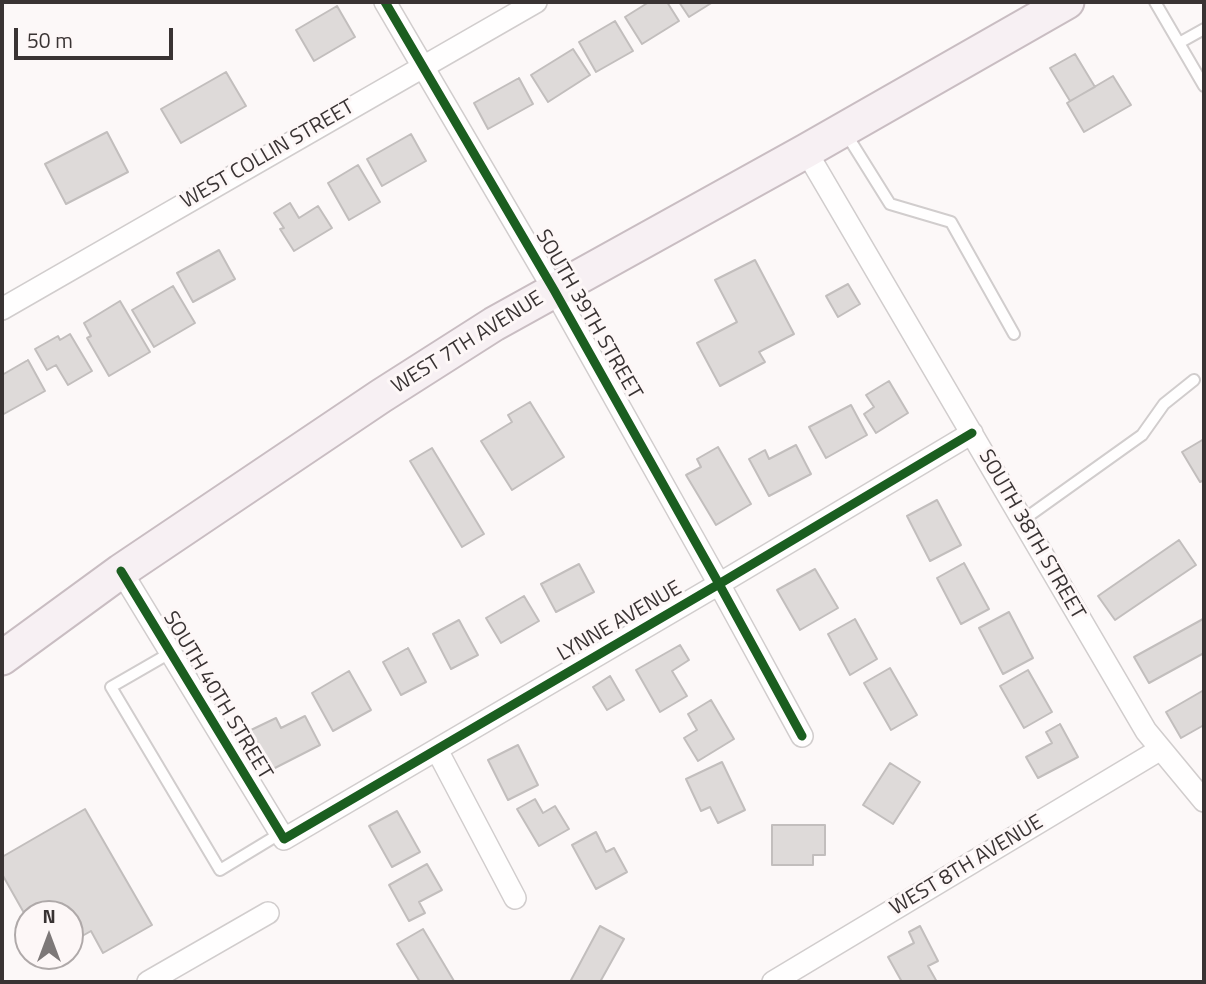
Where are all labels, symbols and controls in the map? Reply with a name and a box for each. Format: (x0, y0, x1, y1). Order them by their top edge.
scale bar (18, 14, 177, 58)
text: 50 m (27, 24, 73, 56)
street label: WEST COLLIN STREET (177, 95, 359, 215)
street label: SOUTH 39TH STREET (529, 226, 647, 404)
street label: WEST 7TH AVENUE (388, 286, 548, 400)
street label: SOUTH 38TH STREET (972, 446, 1090, 624)
street label: LYNNE AVENUE (553, 576, 687, 668)
street label: SOUTH 40TH STREET (157, 607, 277, 785)
street label: WEST 8TH AVENUE (886, 810, 1048, 922)
north arrow (14, 900, 84, 970)
text: N (42, 901, 56, 930)

